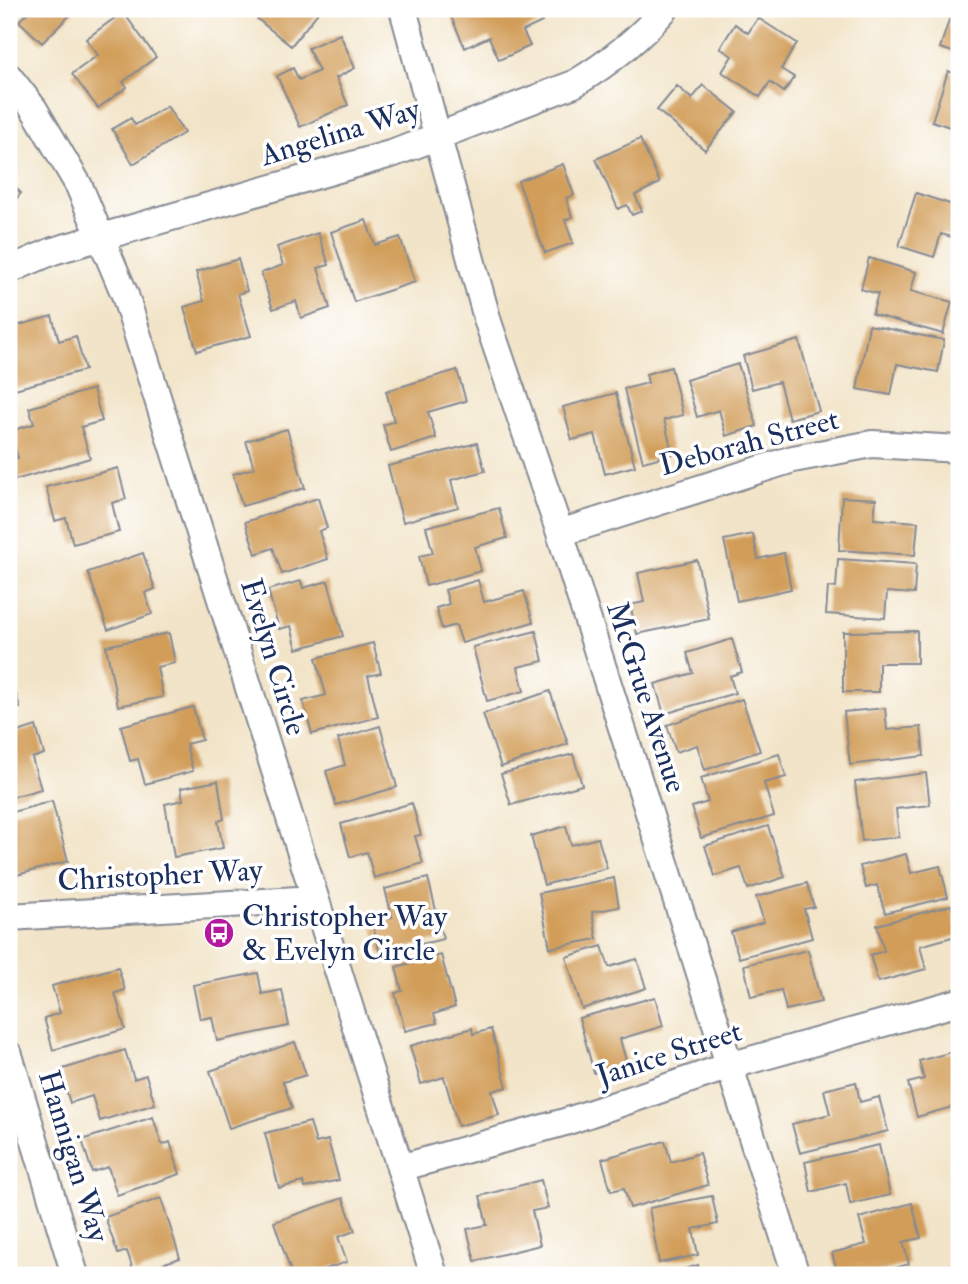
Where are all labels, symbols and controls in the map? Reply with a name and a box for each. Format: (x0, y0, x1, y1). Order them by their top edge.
street label: Angelina Way (255, 90, 425, 175)
street label: Deborah Street (655, 401, 843, 484)
street label: Evelyn Circle (232, 574, 315, 740)
street label: McGrue Avenue (598, 597, 695, 797)
street label: Christopher Way (57, 852, 264, 899)
place label: Christopher Way & Evelyn Circle (242, 898, 448, 969)
bus stop icon: Christopher Way & Evelyn Circle (202, 916, 236, 950)
street label: Janice Street (591, 1013, 747, 1095)
street label: Hannigan Way (30, 1066, 117, 1247)

